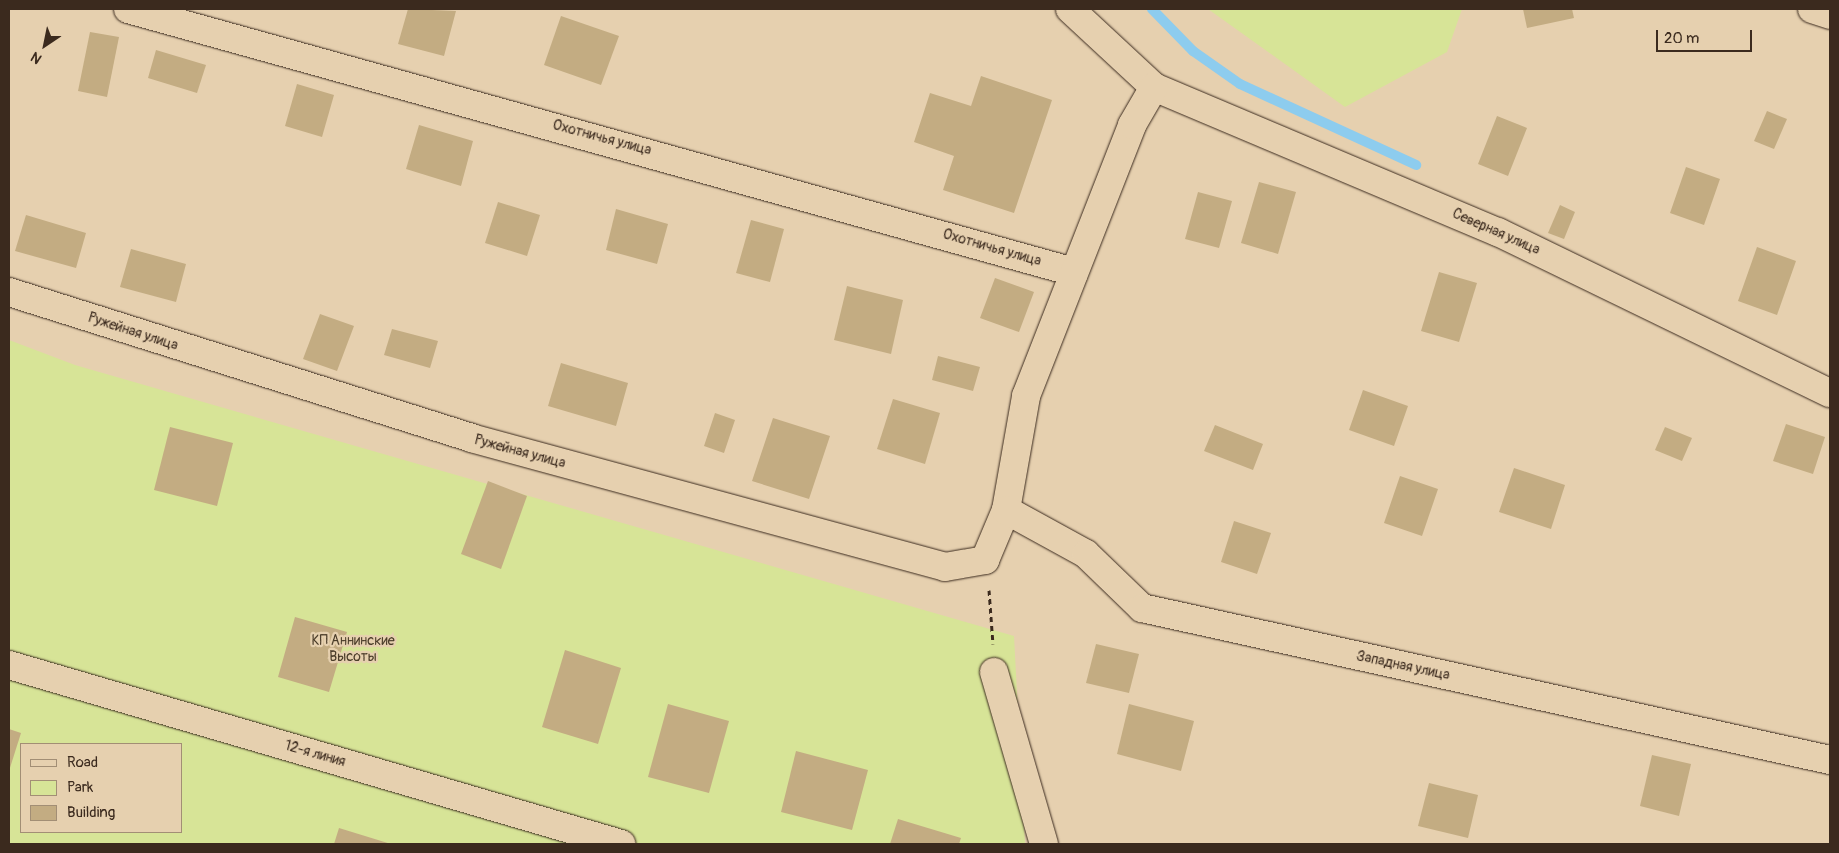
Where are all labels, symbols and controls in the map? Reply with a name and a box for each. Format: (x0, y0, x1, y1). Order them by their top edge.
north arrow (20, 20, 70, 70)
scale bar (1659, 20, 1755, 52)
text: 20 m (1664, 29, 1699, 48)
text: N (28, 48, 45, 68)
street label: Охотничья улица (551, 117, 653, 159)
street label: Северная улица (1450, 205, 1542, 259)
street label: Охотничья улица (941, 226, 1043, 270)
street label: Ружейная улица (86, 310, 180, 354)
street label: Ружейная улица (473, 432, 567, 472)
park label: КП Аннинские Высоты (311, 633, 395, 666)
street label: Западная улица (1355, 648, 1451, 684)
street label: 12-я линия (283, 737, 347, 771)
legend (20, 743, 182, 833)
text: Road (67, 753, 98, 772)
text: Park (67, 778, 93, 797)
text: Building (67, 803, 115, 822)

